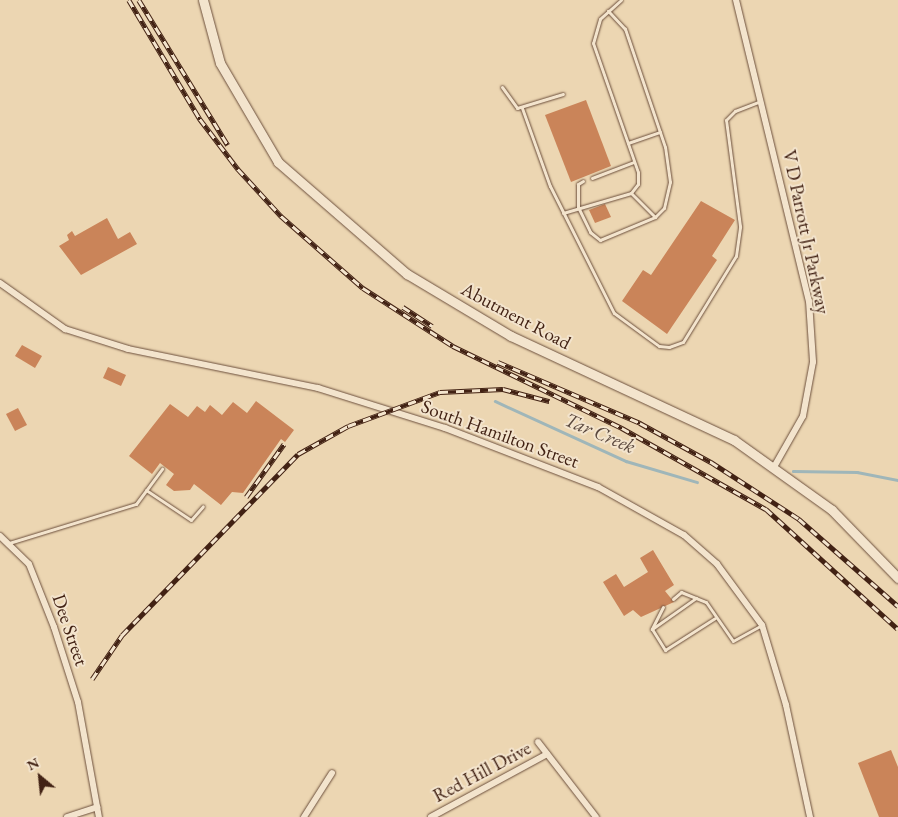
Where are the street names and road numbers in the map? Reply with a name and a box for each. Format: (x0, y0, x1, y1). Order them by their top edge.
street label: V D Parrott Jr Parkway (777, 148, 835, 316)
street label: Abutment Road (457, 278, 575, 354)
street label: South Hamilton Street (418, 395, 582, 473)
street label: Dee Street (47, 591, 93, 669)
street label: Red Hill Drive (429, 737, 535, 807)

